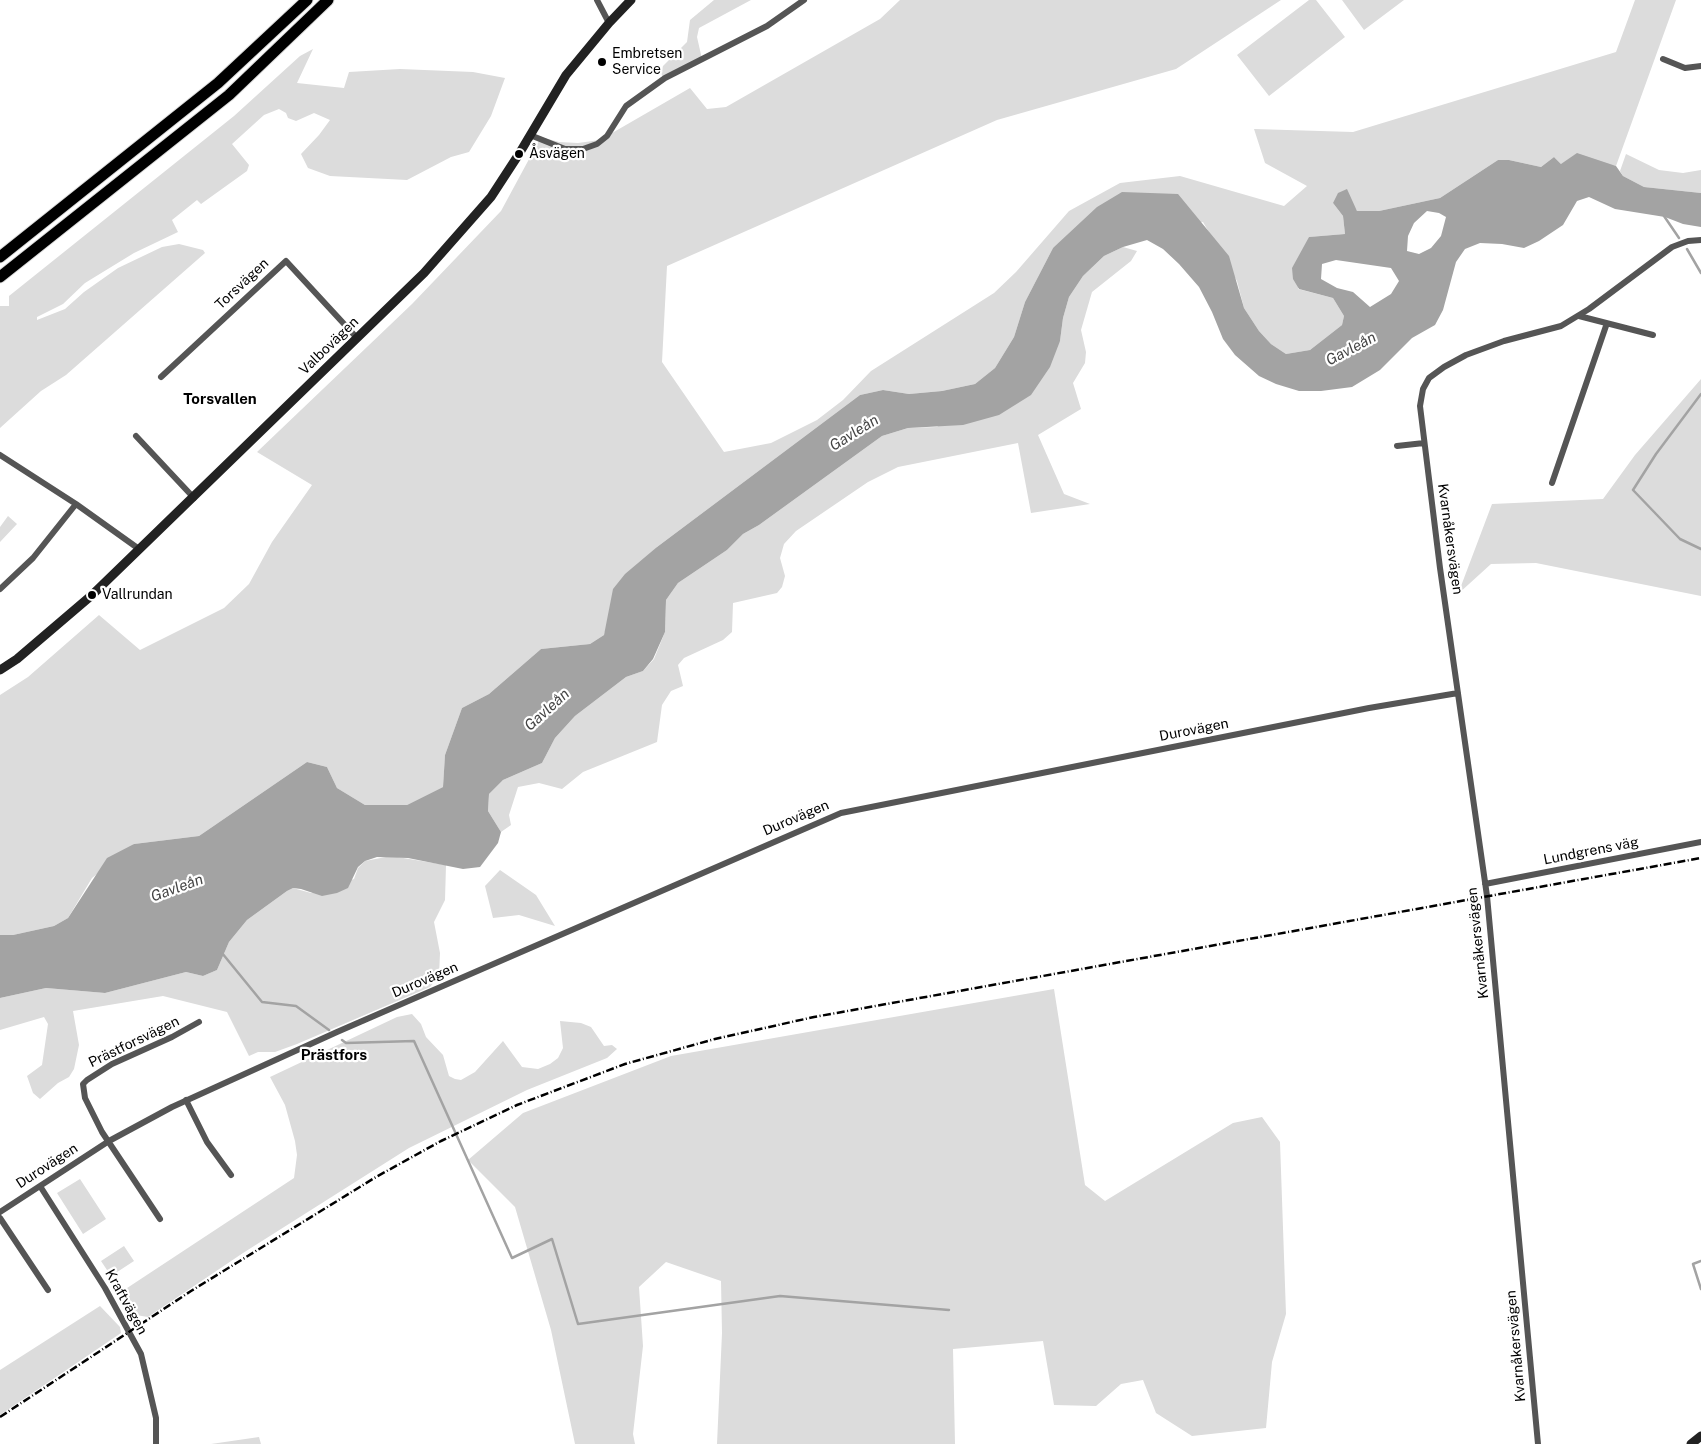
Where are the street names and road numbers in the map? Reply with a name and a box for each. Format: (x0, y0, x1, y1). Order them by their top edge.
street label: Torsvägen (212, 255, 272, 313)
street label: Valbovägen (296, 314, 362, 378)
street label: Kvarnåkersvägen (1434, 482, 1466, 596)
street label: Durovägen (1158, 715, 1230, 745)
street label: Durovägen (760, 797, 832, 839)
street label: Lundgrens väg (1542, 834, 1640, 868)
street label: Kvarnåkersvägen (1464, 886, 1492, 1000)
street label: Durovägen (389, 959, 461, 1001)
street label: Prästforsvägen (86, 1013, 182, 1071)
street label: Durovägen (13, 1140, 81, 1192)
street label: Kraftvägen (101, 1266, 151, 1338)
street label: Kvarnåkersvägen (1503, 1289, 1529, 1403)

